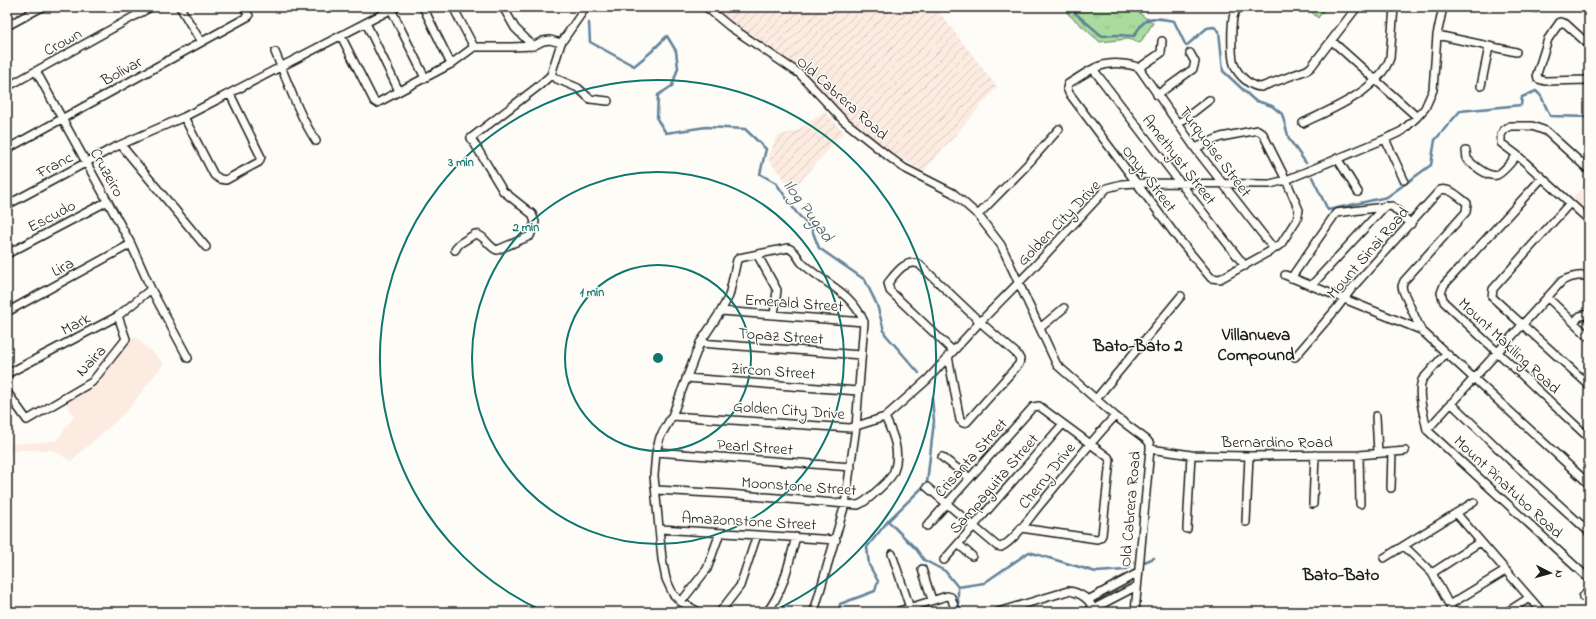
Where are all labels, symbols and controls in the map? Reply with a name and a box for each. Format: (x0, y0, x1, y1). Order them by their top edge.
street label: Crown (39, 22, 87, 63)
street label: Bolivar (96, 51, 147, 93)
street label: Old Cabrera Road (790, 51, 893, 146)
street label: Turquoise Street (1172, 102, 1257, 203)
street label: Amethyst Street (1135, 110, 1222, 211)
street label: Onyx Street (1115, 141, 1182, 218)
street label: Cruzeiro (83, 144, 130, 202)
street label: Franc (32, 146, 78, 186)
text: 3 min (447, 154, 474, 172)
water label: Ilog Pugad (776, 174, 840, 249)
street label: Golden City Drive (1012, 174, 1108, 272)
street label: Escudo (24, 194, 80, 239)
street label: Mount Sinai Road (1321, 202, 1416, 305)
text: 2 min (512, 219, 539, 237)
street label: Lira (47, 252, 79, 284)
text: 1 min (580, 284, 604, 302)
street label: Emerald Street (744, 289, 845, 319)
street label: Mount Makiling Road (1452, 293, 1565, 400)
street label: Mark (57, 307, 96, 342)
street label: Topaz Street (738, 322, 825, 352)
district label: Villanueva Compound (1217, 323, 1295, 368)
district label: Bato-Bato 2 (1092, 334, 1183, 359)
street label: Naira (70, 340, 112, 383)
centre of rings (651, 351, 665, 365)
street label: Zircon Street (730, 357, 816, 387)
street label: Golden City Drive (732, 395, 846, 427)
street label: Crisanta Street (929, 413, 1014, 503)
street label: Sampaguita Street (944, 428, 1045, 540)
street label: Mount Pinatubo Road (1447, 430, 1568, 545)
street label: Bernardino Road (1220, 431, 1333, 455)
street label: Pearl Street (716, 433, 794, 463)
street label: Cherry Drive (1013, 437, 1083, 515)
street label: Old Cabrera Road (1114, 450, 1148, 568)
street label: Moonstone Street (740, 471, 858, 503)
street label: Amazonstone Street (681, 506, 818, 538)
north arrow (1530, 553, 1570, 593)
district label: Bato-Bato (1302, 563, 1380, 588)
text: N (1551, 569, 1567, 578)

